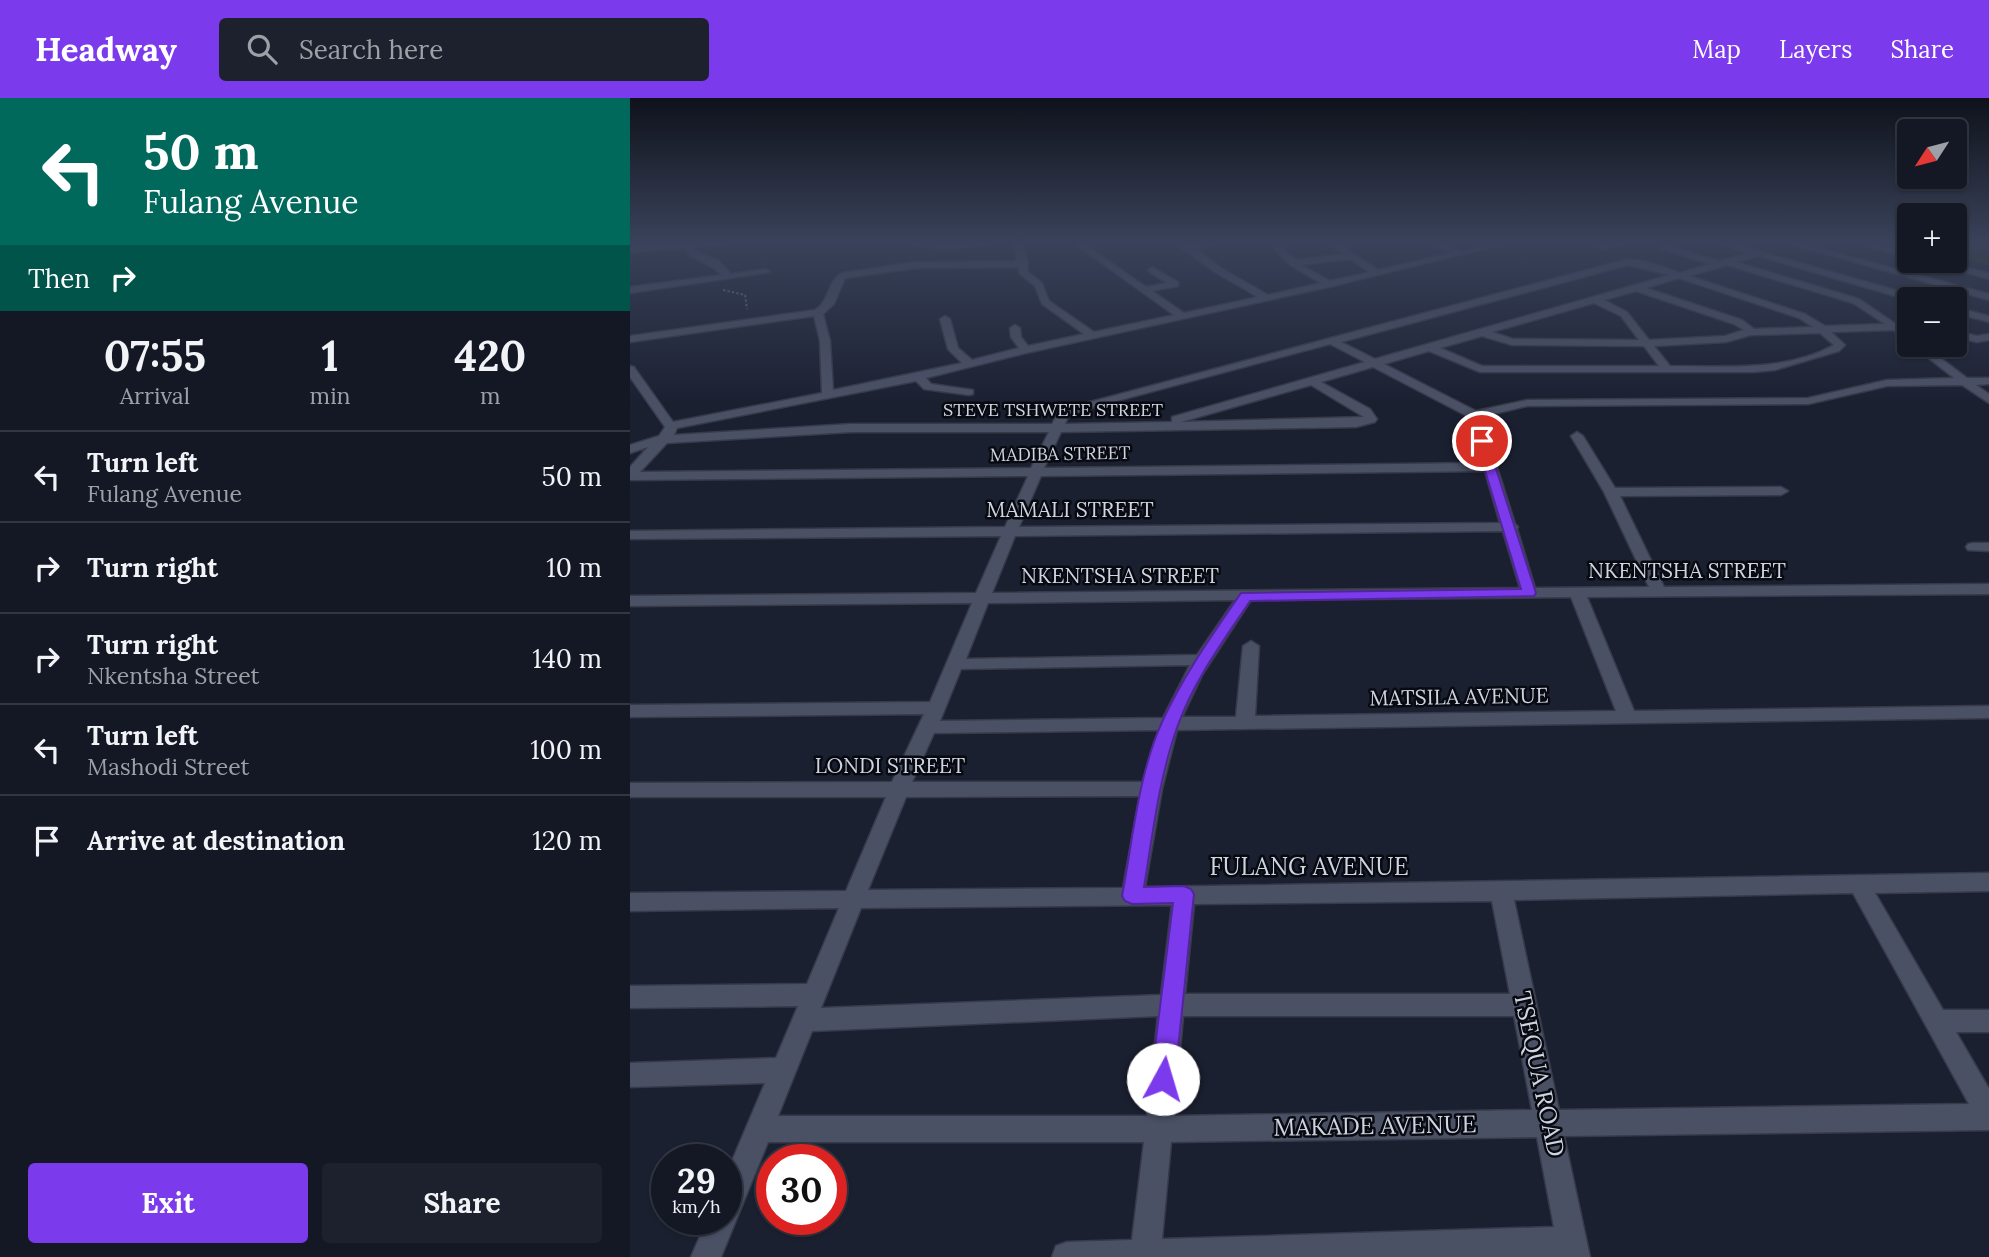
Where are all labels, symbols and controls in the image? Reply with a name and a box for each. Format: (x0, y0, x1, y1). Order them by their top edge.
search box (219, 18, 709, 81)
text: Headway (35, 28, 177, 70)
icon: search (243, 30, 281, 68)
text: Search here (299, 33, 443, 66)
text: Map (1692, 34, 1741, 65)
text: Layers (1779, 34, 1852, 65)
text: Share (1890, 34, 1954, 65)
north arrow (1897, 119, 1967, 189)
map controls (1897, 119, 1967, 357)
text: 50 m (143, 120, 259, 182)
icon: left (28, 126, 119, 217)
text: Fulang Avenue (143, 181, 359, 222)
button: + (1897, 203, 1967, 273)
icon: right (104, 259, 142, 297)
text: Then (28, 262, 90, 295)
button: − (1897, 287, 1967, 357)
text: 07:55 (104, 329, 206, 383)
text: 1 (322, 329, 339, 383)
text: 420 (454, 329, 526, 383)
text: Arrival (120, 381, 190, 410)
text: min (310, 381, 351, 410)
text: m (480, 381, 501, 410)
street label: STEVE TSHWETE STREET (943, 398, 1163, 421)
pin (1452, 411, 1512, 471)
icon: arrive (1463, 422, 1501, 460)
street label: MADIBA STREET (989, 441, 1131, 466)
text: Turn left (87, 446, 198, 479)
icon: left (28, 458, 66, 496)
text: 50 m (542, 460, 602, 493)
text: Fulang Avenue (87, 479, 242, 508)
street label: MAMALI STREET (986, 496, 1154, 523)
icon: right (28, 549, 66, 587)
text: Turn right (87, 551, 218, 584)
text: 10 m (546, 551, 602, 584)
street label: NKENTSHA STREET (1588, 557, 1786, 584)
street label: NKENTSHA STREET (1021, 562, 1219, 589)
text: Turn right (87, 628, 218, 661)
icon: right (28, 640, 66, 678)
text: 140 m (532, 642, 602, 675)
text: Nkentsha Street (87, 661, 259, 690)
street label: MATSILA AVENUE (1369, 681, 1549, 712)
text: Turn left (87, 719, 198, 752)
icon: left (28, 731, 66, 769)
text: 100 m (530, 733, 602, 766)
text: Mashodi Street (87, 752, 249, 781)
street label: LONDI STREET (815, 752, 965, 779)
icon: arrive (28, 822, 66, 860)
text: Arrive at destination (87, 824, 345, 857)
text: 120 m (532, 824, 602, 857)
street label: FULANG AVENUE (1209, 851, 1409, 882)
street label: TSEQUA ROAD (1507, 988, 1572, 1159)
position arrow (1126, 1042, 1200, 1116)
street label: MAKADE AVENUE (1273, 1108, 1477, 1143)
speed limit sign: 30 (756, 1144, 847, 1235)
text: 29 (677, 1158, 716, 1203)
button: Exit (28, 1163, 308, 1243)
button: Share (322, 1163, 602, 1243)
text: km/h (672, 1195, 721, 1218)

